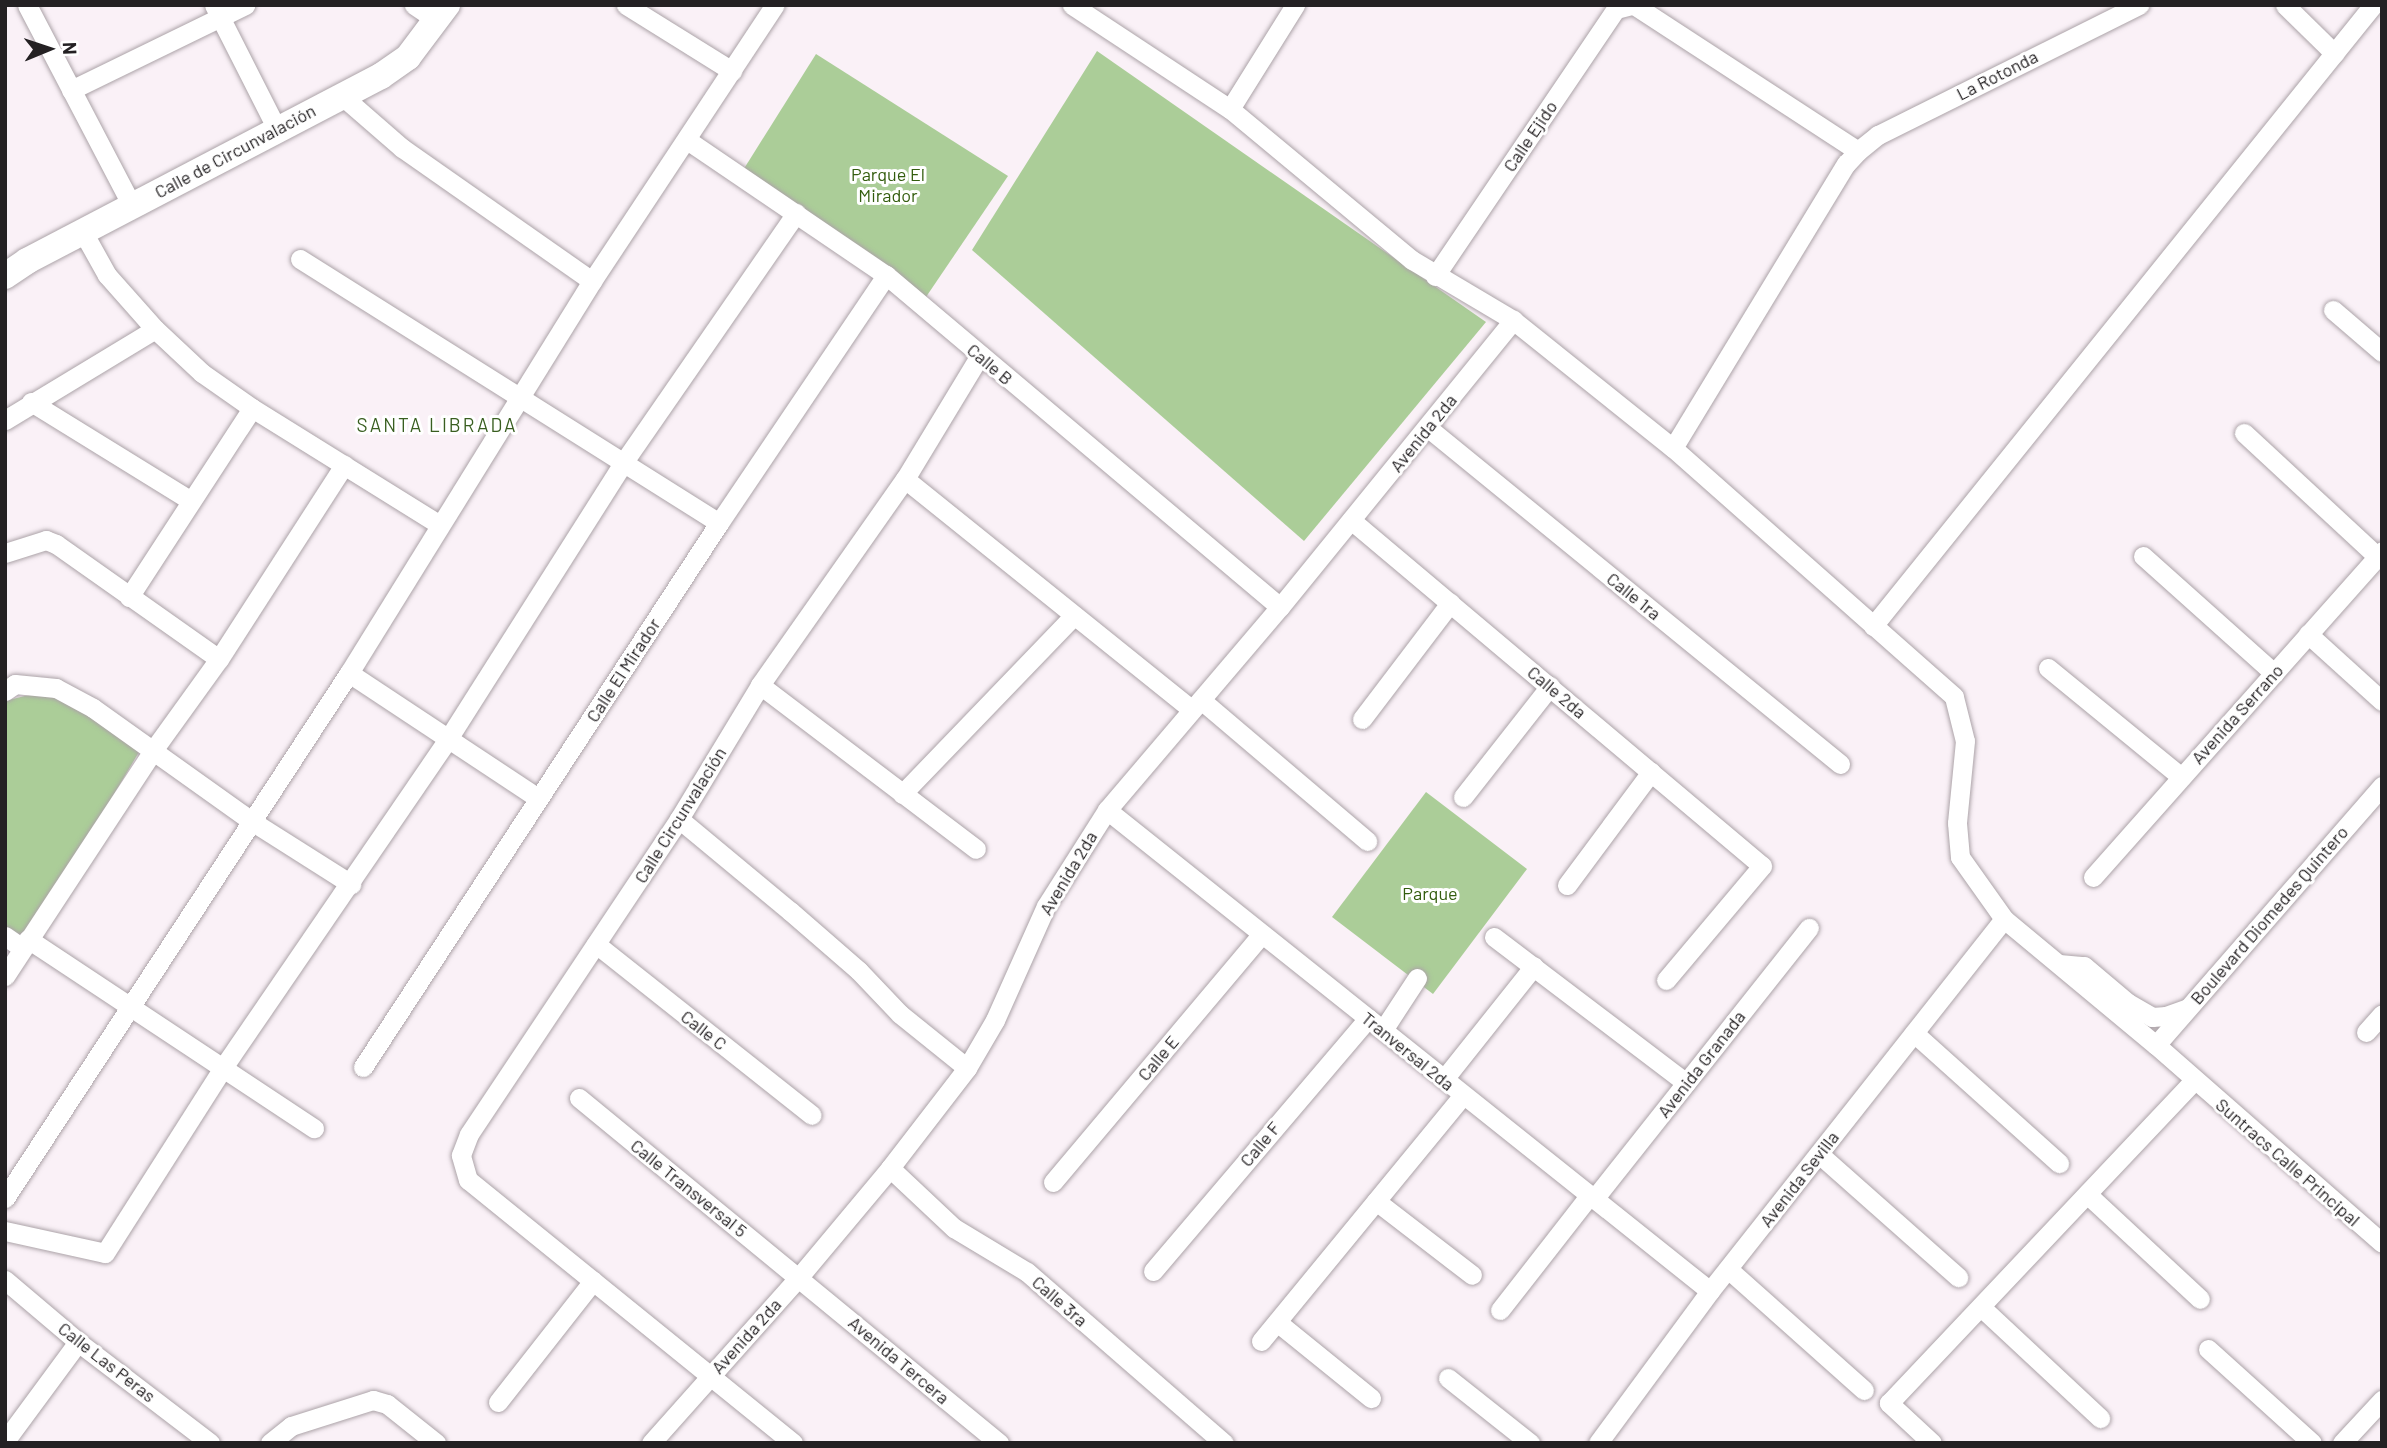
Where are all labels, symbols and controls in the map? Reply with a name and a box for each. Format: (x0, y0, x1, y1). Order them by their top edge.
north arrow (14, 14, 84, 84)
text: N (59, 42, 82, 55)
street label: La Rotonda (1953, 45, 2041, 105)
street label: Calle Ejido (1498, 96, 1562, 176)
street label: Calle de Circunvalación (151, 99, 319, 203)
park label: Parque El Mirador (851, 164, 925, 206)
street label: Calle B (963, 339, 1017, 389)
street label: Avenida 2da (1385, 390, 1461, 476)
district label: SANTA LIBRADA (358, 414, 516, 436)
street label: Calle 1ra (1603, 568, 1665, 624)
street label: Calle El Mirador (581, 614, 665, 726)
street label: Avenida Serrano (2187, 660, 2287, 768)
street label: Calle 2da (1523, 661, 1591, 723)
street label: Calle Circunvalación (629, 743, 731, 887)
street label: Boulevard Diomedes Quintero (2186, 821, 2352, 1009)
street label: Avenida 2da (1035, 827, 1101, 919)
park label: Parque (1402, 882, 1458, 904)
street label: Calle C (677, 1005, 731, 1055)
street label: Avenida Granada (1653, 1006, 1749, 1122)
street label: Tranversal 2da (1357, 1007, 1459, 1095)
street label: Calle E (1133, 1031, 1183, 1085)
street label: Suntracs Calle Principal (2212, 1094, 2364, 1230)
street label: Calle F (1235, 1117, 1285, 1171)
street label: Avenida Sevilla (1755, 1127, 1843, 1231)
street label: Calle Transversal 5 (626, 1134, 752, 1242)
street label: Calle 3ra (1028, 1271, 1092, 1331)
street label: Avenida 2da (707, 1294, 785, 1378)
street label: Avenida Tercera (844, 1312, 954, 1408)
street label: Calle Las Peras (54, 1317, 160, 1407)

